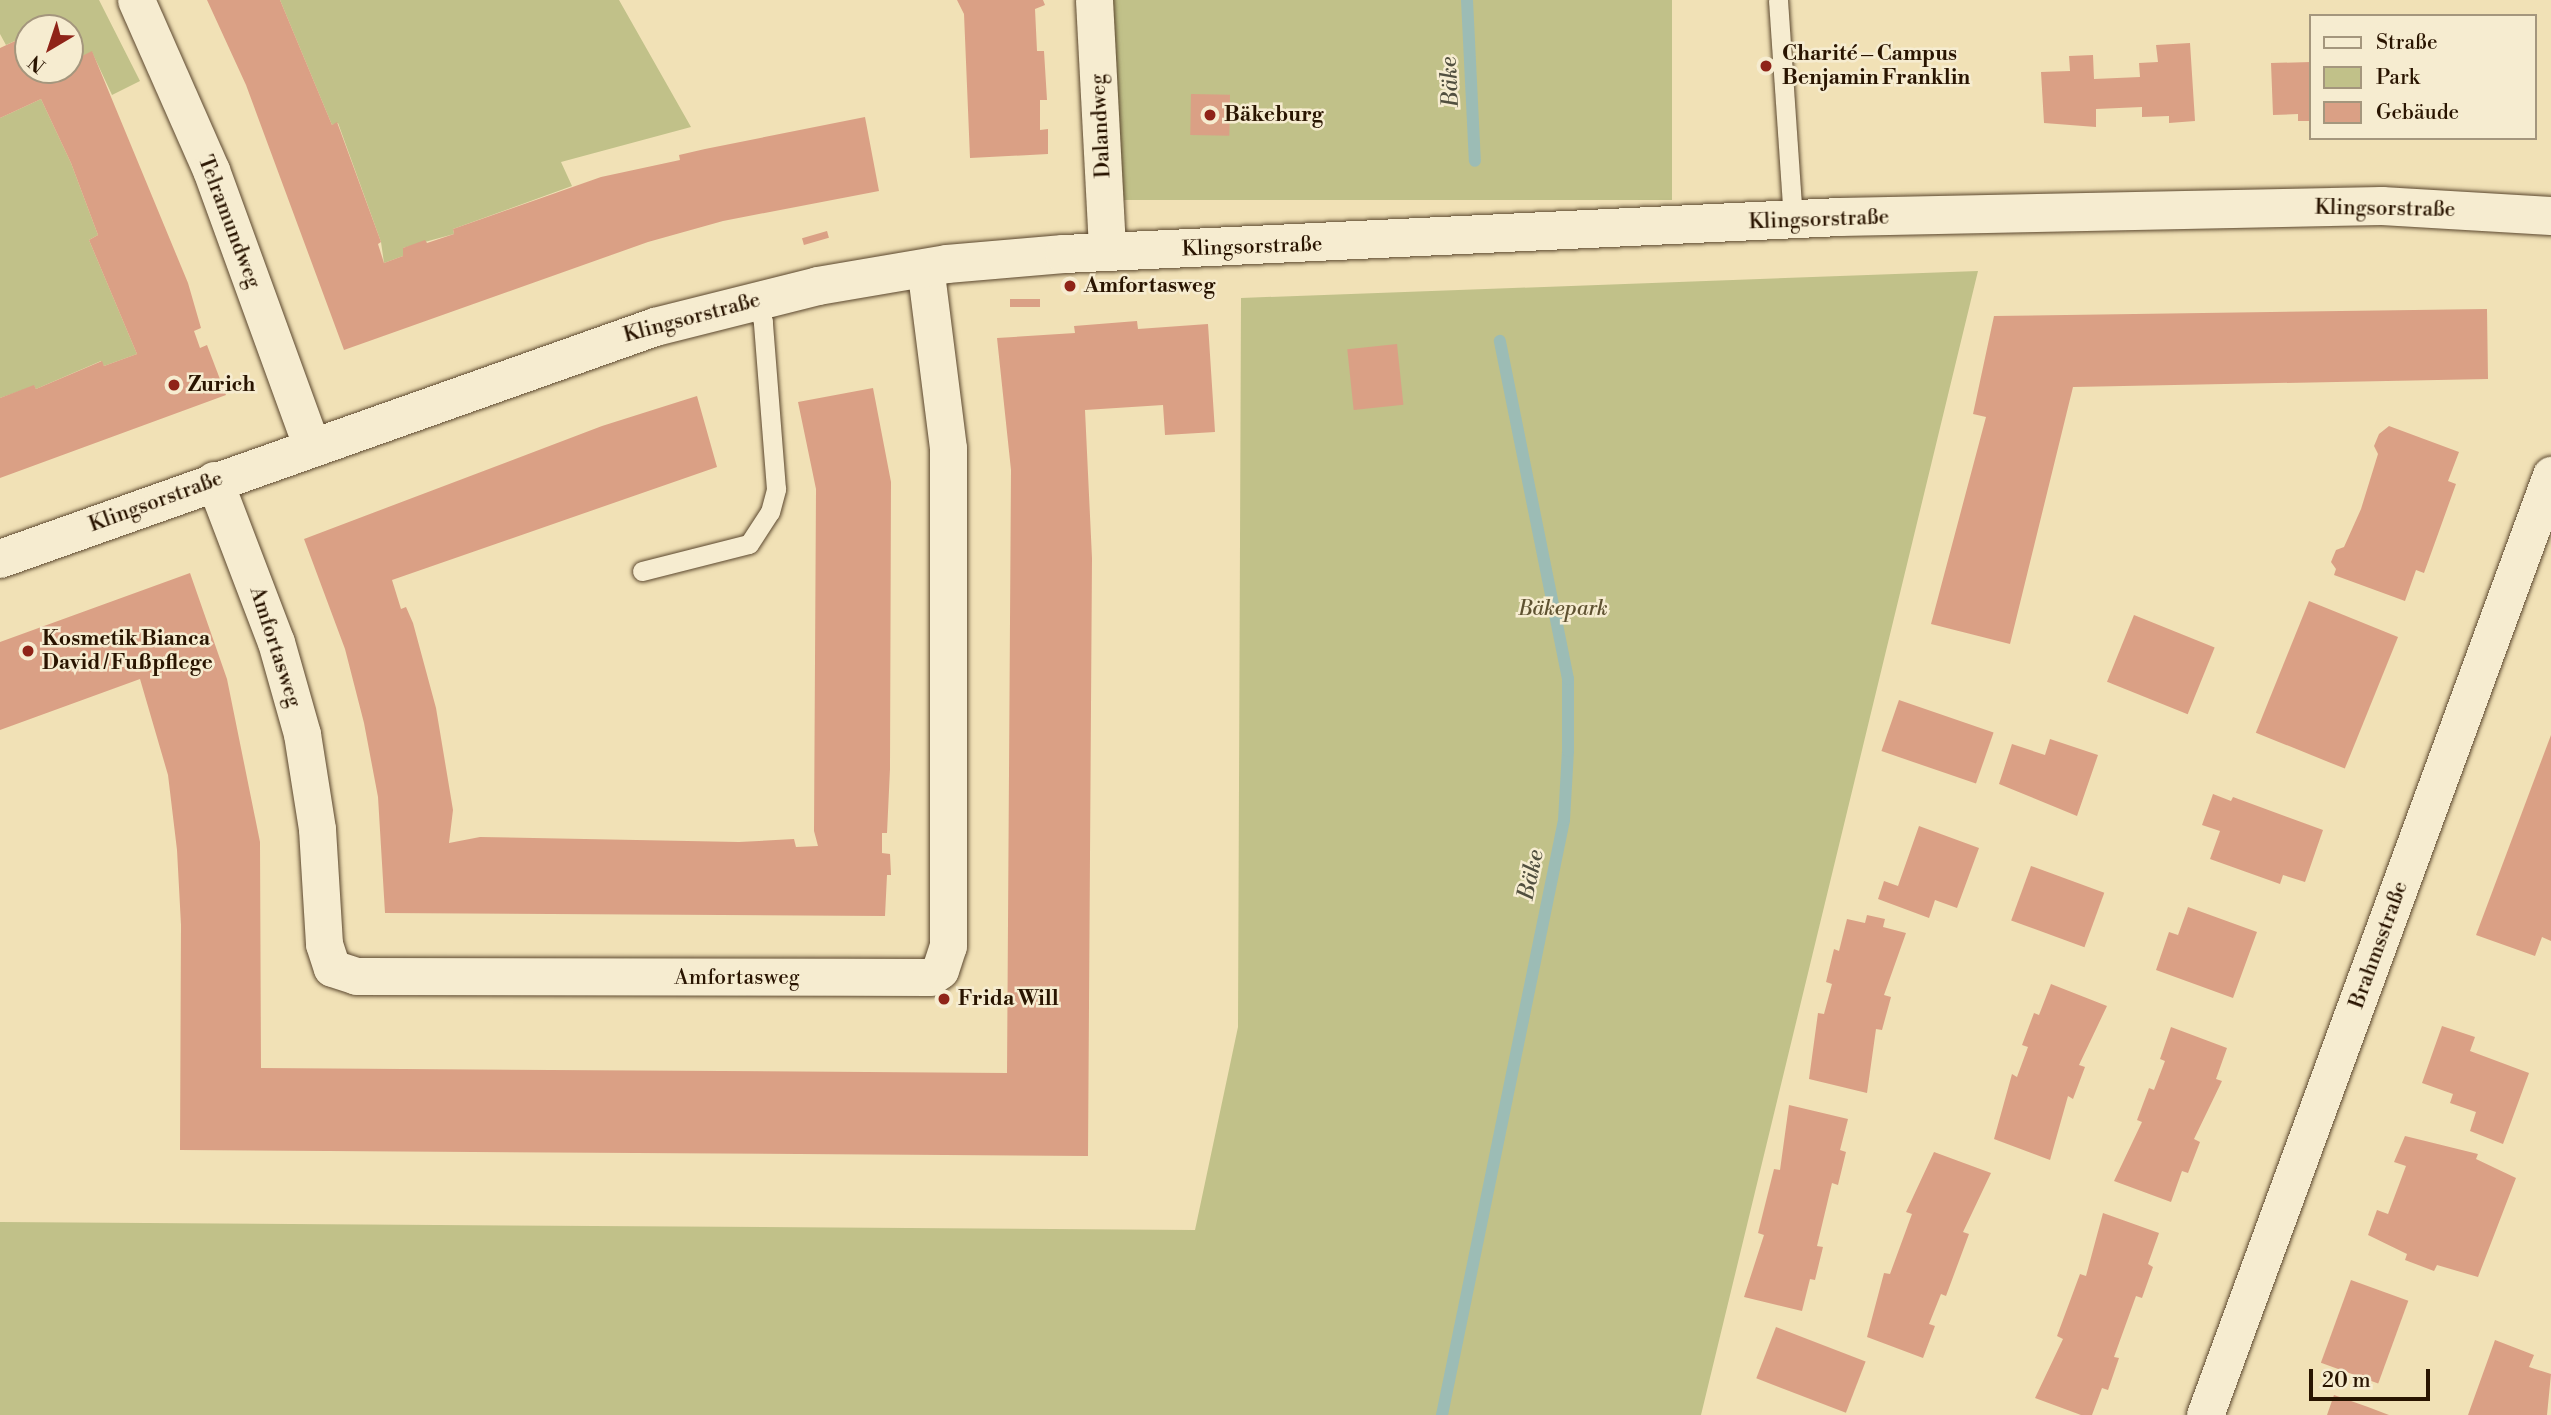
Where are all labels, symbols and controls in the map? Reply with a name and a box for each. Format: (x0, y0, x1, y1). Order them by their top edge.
north arrow (14, 14, 84, 84)
legend (2310, 14, 2537, 140)
text: Straße (2376, 30, 2438, 56)
place label: Charité – Campus Benjamin Franklin (1782, 41, 1970, 91)
text: N (24, 50, 50, 78)
water label: Bäke (1435, 56, 1465, 108)
marker: Charité – Campus Benjamin Franklin (1756, 56, 1776, 76)
text: Park (2376, 65, 2420, 91)
street label: Dalandweg (1086, 73, 1116, 179)
text: Gebäude (2376, 100, 2459, 126)
place label: Bäkeburg (1224, 102, 1323, 128)
marker: Bäkeburg (1202, 107, 1218, 123)
street label: Telramundweg (192, 152, 266, 292)
street label: Klingsorstraße (2314, 195, 2456, 223)
street label: Klingsorstraße (1748, 205, 1890, 235)
street label: Klingsorstraße (1181, 232, 1323, 262)
place label: Amfortasweg (1084, 273, 1215, 299)
marker: Amfortasweg (1062, 278, 1078, 294)
street label: Klingsorstraße (621, 288, 763, 348)
place label: Zurich (188, 372, 255, 398)
marker: Zurich (166, 377, 182, 393)
street label: Klingsorstraße (86, 466, 226, 538)
street label: Amfortasweg (244, 584, 306, 710)
park label: Bäkepark (1518, 596, 1608, 622)
place label: Kosmetik Bianca David / Fußpflege (42, 626, 213, 676)
marker: Kosmetik Bianca David / Fußpflege (20, 643, 36, 659)
water label: Bäke (1512, 847, 1550, 903)
street label: Brahmsstraße (2344, 878, 2414, 1012)
street label: Amfortasweg (674, 965, 800, 991)
place label: Frida Will (958, 986, 1059, 1012)
marker: Frida Will (936, 991, 952, 1007)
scale bar (2313, 1356, 2434, 1400)
text: 20 m (2322, 1368, 2371, 1394)

